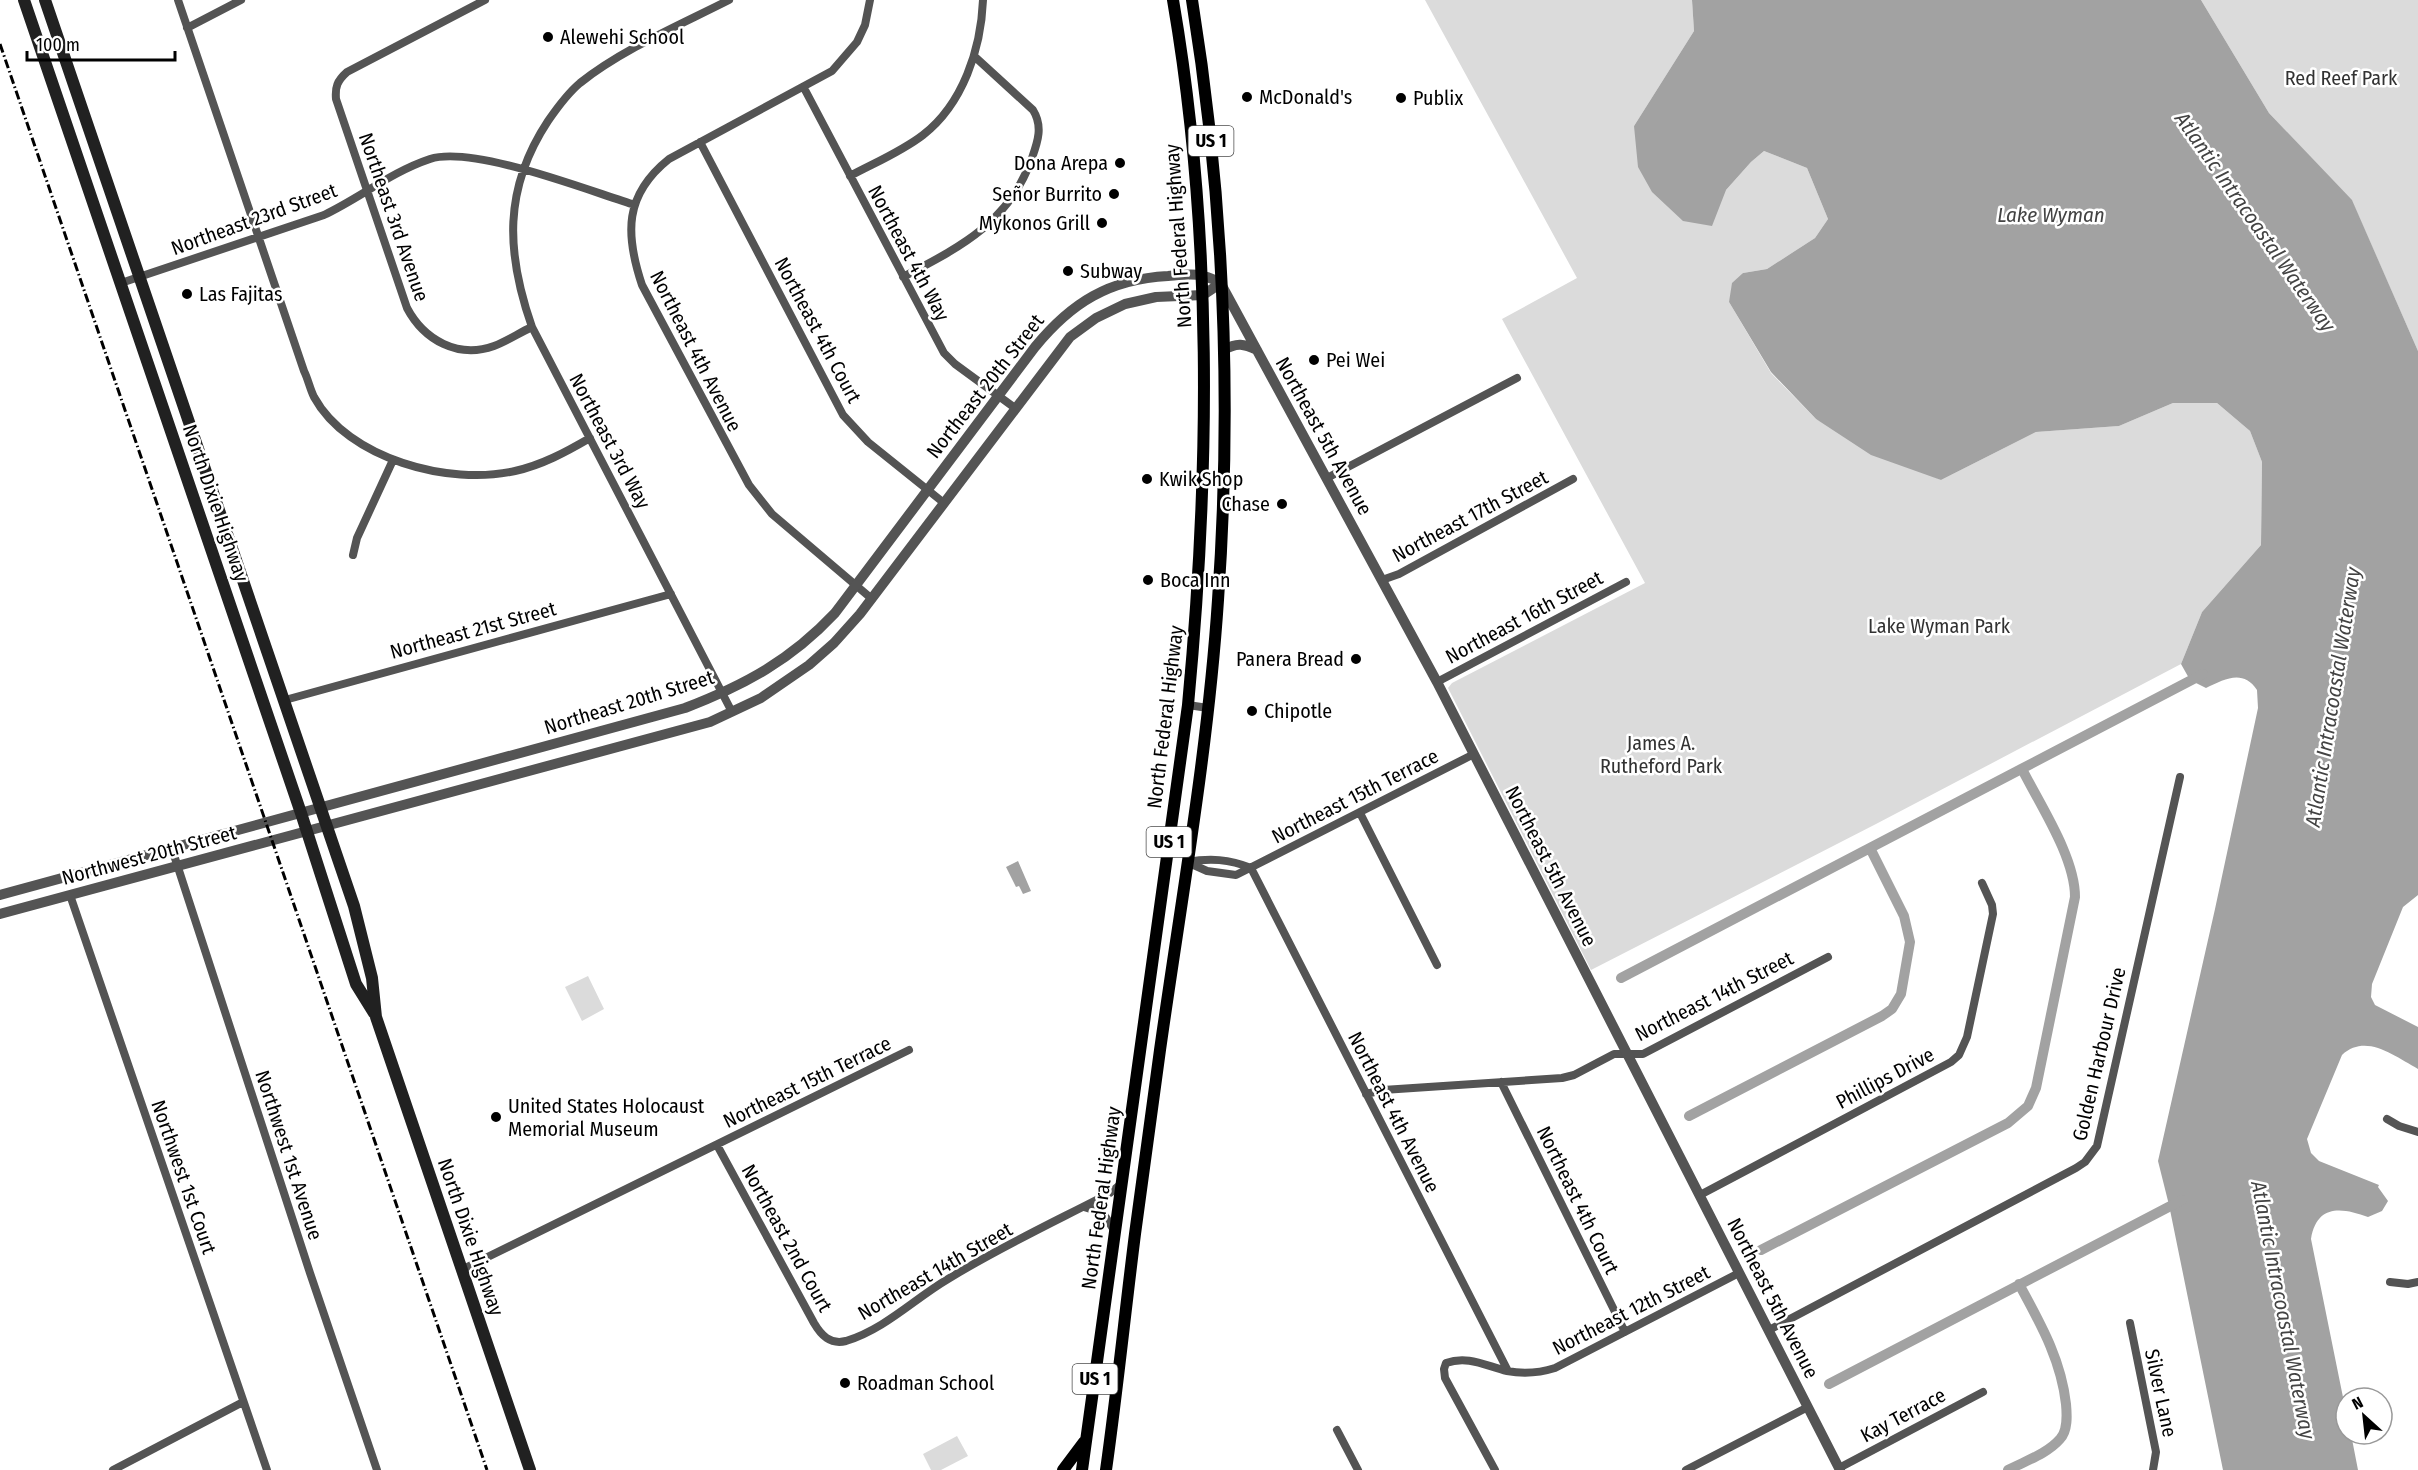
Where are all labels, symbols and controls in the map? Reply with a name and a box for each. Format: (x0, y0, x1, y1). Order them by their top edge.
scale bar (27, 24, 176, 62)
place label: Alewehi School (560, 25, 684, 49)
marker: Alewehi School (541, 30, 555, 44)
text: 100 m (36, 34, 80, 56)
park label: Red Reef Park (2285, 66, 2398, 90)
place label: McDonald's (1259, 85, 1352, 109)
place label: Publix (1413, 86, 1463, 110)
marker: McDonald's (1240, 90, 1254, 104)
marker: Publix (1394, 91, 1408, 105)
water label: Atlantic Intracoastal Waterway (2169, 106, 2341, 337)
road number: US 1 (1188, 126, 1234, 156)
street label: Northeast 3rd Avenue (354, 129, 434, 305)
street label: North Federal Highway (1160, 143, 1196, 329)
place label: Dona Arepa (1014, 151, 1108, 175)
marker: Dona Arepa (1113, 156, 1127, 170)
street label: Northeast 23rd Street (168, 178, 341, 260)
street label: Northeast 4th Way (863, 181, 955, 325)
place label: Señor Burrito (992, 182, 1102, 206)
marker: Señor Burrito (1107, 187, 1121, 201)
water label: Lake Wyman (1997, 202, 2105, 228)
place label: Mykonos Grill (979, 211, 1090, 235)
marker: Mykonos Grill (1095, 216, 1109, 230)
street label: Northeast 4th Court (769, 253, 867, 407)
place label: Subway (1080, 259, 1142, 283)
marker: Subway (1061, 264, 1075, 278)
street label: Northeast 4th Avenue (645, 267, 747, 435)
place label: Las Fajitas (199, 282, 282, 306)
marker: Las Fajitas (180, 287, 194, 301)
street label: Northeast 20th Street (921, 309, 1049, 463)
place label: Pei Wei (1326, 348, 1385, 372)
street label: Northeast 5th Avenue (1271, 353, 1377, 519)
marker: Pei Wei (1307, 353, 1321, 367)
street label: Northeast 3rd Way (564, 369, 656, 513)
street label: North Dixie Highway (178, 421, 254, 585)
street label: Northeast 17th Street (1388, 465, 1552, 567)
place label: Kwik Shop (1159, 467, 1243, 491)
marker: Kwik Shop (1140, 472, 1154, 486)
place label: Chase (1221, 492, 1270, 516)
marker: Chase (1275, 497, 1289, 511)
street label: Northeast 16th Street (1441, 565, 1607, 669)
water label: Atlantic Intracoastal Waterway (2299, 565, 2366, 830)
place label: Boca Inn (1160, 568, 1231, 592)
marker: Boca Inn (1141, 573, 1155, 587)
street label: Northeast 21st Street (387, 596, 559, 664)
park label: Lake Wyman Park (1868, 614, 2011, 638)
street label: North Federal Highway (1142, 624, 1188, 810)
place label: Panera Bread (1236, 647, 1344, 671)
marker: Panera Bread (1349, 652, 1363, 666)
street label: Northeast 20th Street (541, 665, 717, 739)
place label: Chipotle (1264, 699, 1332, 723)
marker: Chipotle (1245, 704, 1259, 718)
park label: James A. Rutheford Park (1600, 731, 1723, 778)
street label: Northeast 15th Terrace (1268, 744, 1442, 848)
street label: Northeast 5th Avenue (1500, 782, 1602, 950)
street label: Northwest 20th Street (59, 820, 239, 890)
road number: US 1 (1146, 827, 1192, 857)
street label: Northeast 14th Street (1631, 946, 1798, 1046)
street label: Golden Harbour Drive (2067, 965, 2131, 1143)
street label: Northeast 4th Avenue (1343, 1028, 1445, 1196)
street label: Northeast 15th Terrace (719, 1031, 895, 1133)
street label: Phillips Drive (1832, 1042, 1938, 1114)
street label: Northwest 1st Avenue (250, 1067, 328, 1243)
place label: United States Holocaust Memorial Museum (508, 1094, 705, 1141)
street label: Northwest 1st Court (146, 1097, 222, 1258)
street label: North Federal Highway (1076, 1105, 1126, 1291)
marker: United States Holocaust Memorial Museum (489, 1110, 503, 1124)
street label: Northeast 4th Court (1532, 1122, 1624, 1278)
street label: North Dixie Highway (433, 1155, 509, 1319)
street label: Northeast 2nd Court (737, 1160, 838, 1316)
water label: Atlantic Intracoastal Waterway (2245, 1178, 2321, 1442)
street label: Northeast 5th Avenue (1722, 1214, 1824, 1382)
street label: Northeast 14th Street (854, 1217, 1017, 1325)
street label: Northeast 12th Street (1548, 1260, 1714, 1360)
street label: Silver Lane (2140, 1347, 2182, 1439)
road number: US 1 (1072, 1364, 1118, 1394)
place label: Roadman School (857, 1371, 994, 1395)
marker: Roadman School (838, 1376, 852, 1390)
street label: Kay Terrace (1856, 1383, 1950, 1447)
north arrow (2334, 1386, 2394, 1446)
text: N (2349, 1392, 2366, 1414)

